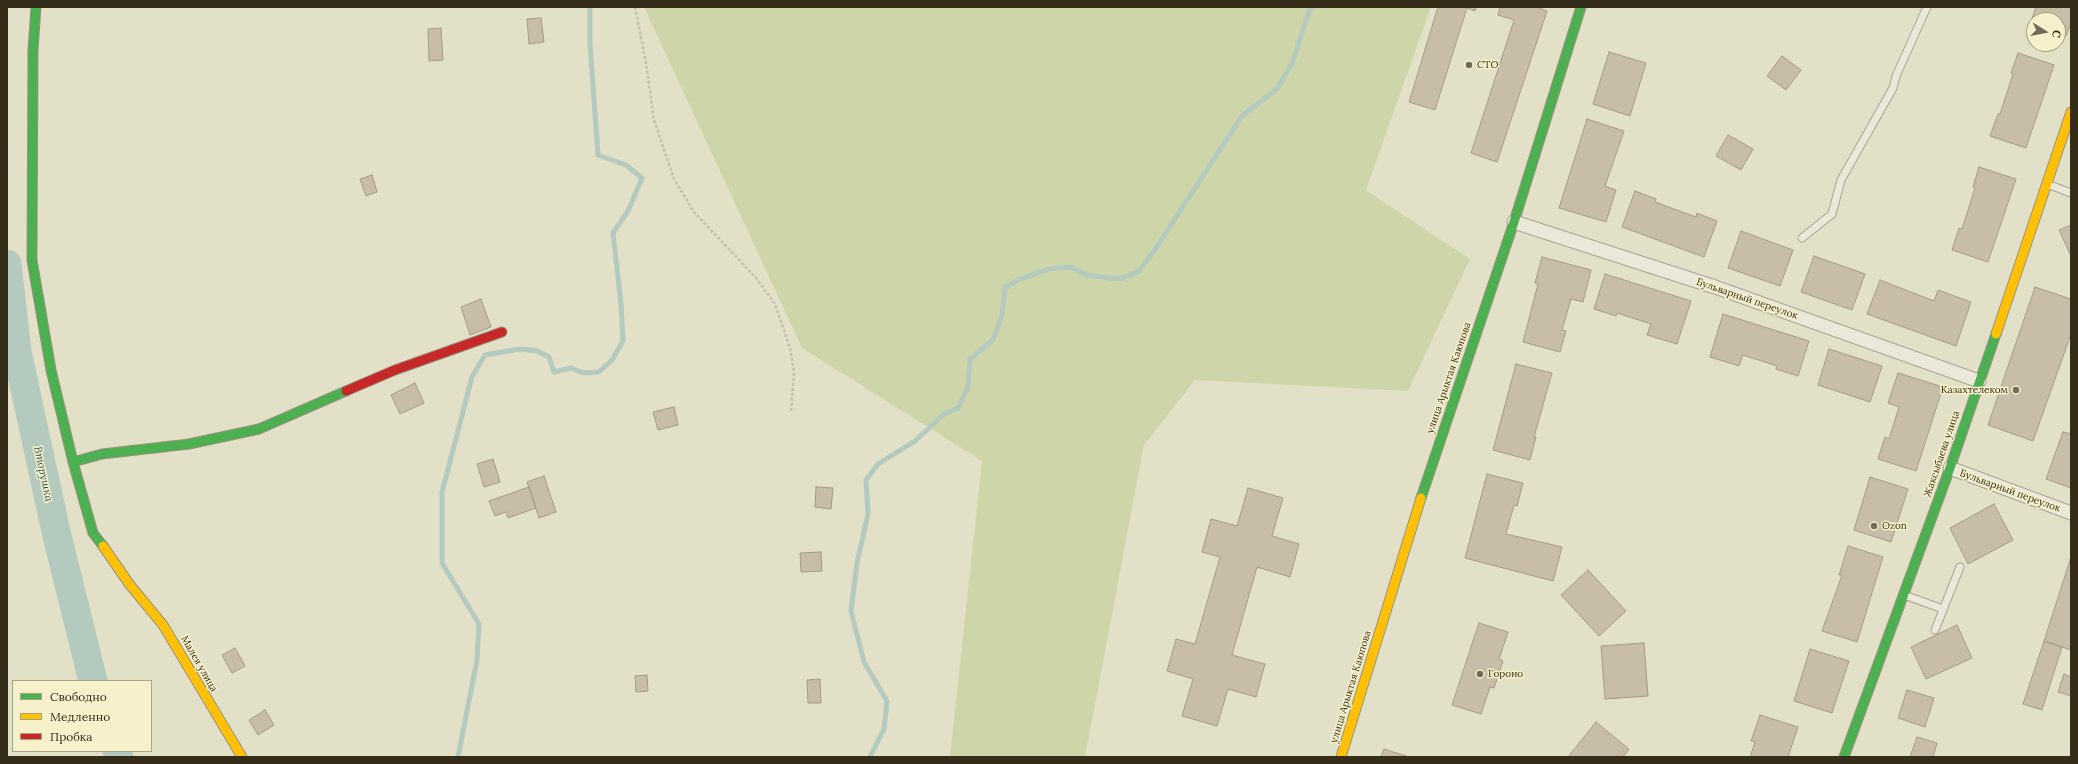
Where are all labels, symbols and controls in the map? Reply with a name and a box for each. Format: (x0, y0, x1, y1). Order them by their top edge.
north arrow (2026, 12, 2066, 52)
text: С (2049, 29, 2064, 39)
place label: СТО (1477, 59, 1498, 71)
marker: СТО (1464, 60, 1474, 70)
street label: Бульварный переулок (1695, 276, 1799, 322)
street label: улица Арыктая Каюпова (1424, 321, 1474, 435)
place label: Казахтелеком (1941, 384, 2008, 396)
marker: Казахтелеком (2011, 385, 2021, 395)
street label: Жаксыбаева улица (1922, 409, 1962, 499)
water label: Вторушка (31, 445, 55, 503)
street label: Бульварный переулок (1958, 467, 2062, 515)
place label: Ozon (1882, 520, 1907, 532)
marker: Ozon (1869, 521, 1879, 531)
street label: улица Арыктая Каюпова (1328, 629, 1374, 745)
street label: Малея улица (178, 634, 220, 694)
place label: Гороно (1488, 668, 1523, 680)
marker: Гороно (1475, 669, 1485, 679)
legend (12, 680, 152, 752)
text: Свободно (50, 689, 107, 704)
text: Медленно (50, 709, 110, 724)
text: Пробка (50, 729, 92, 744)

